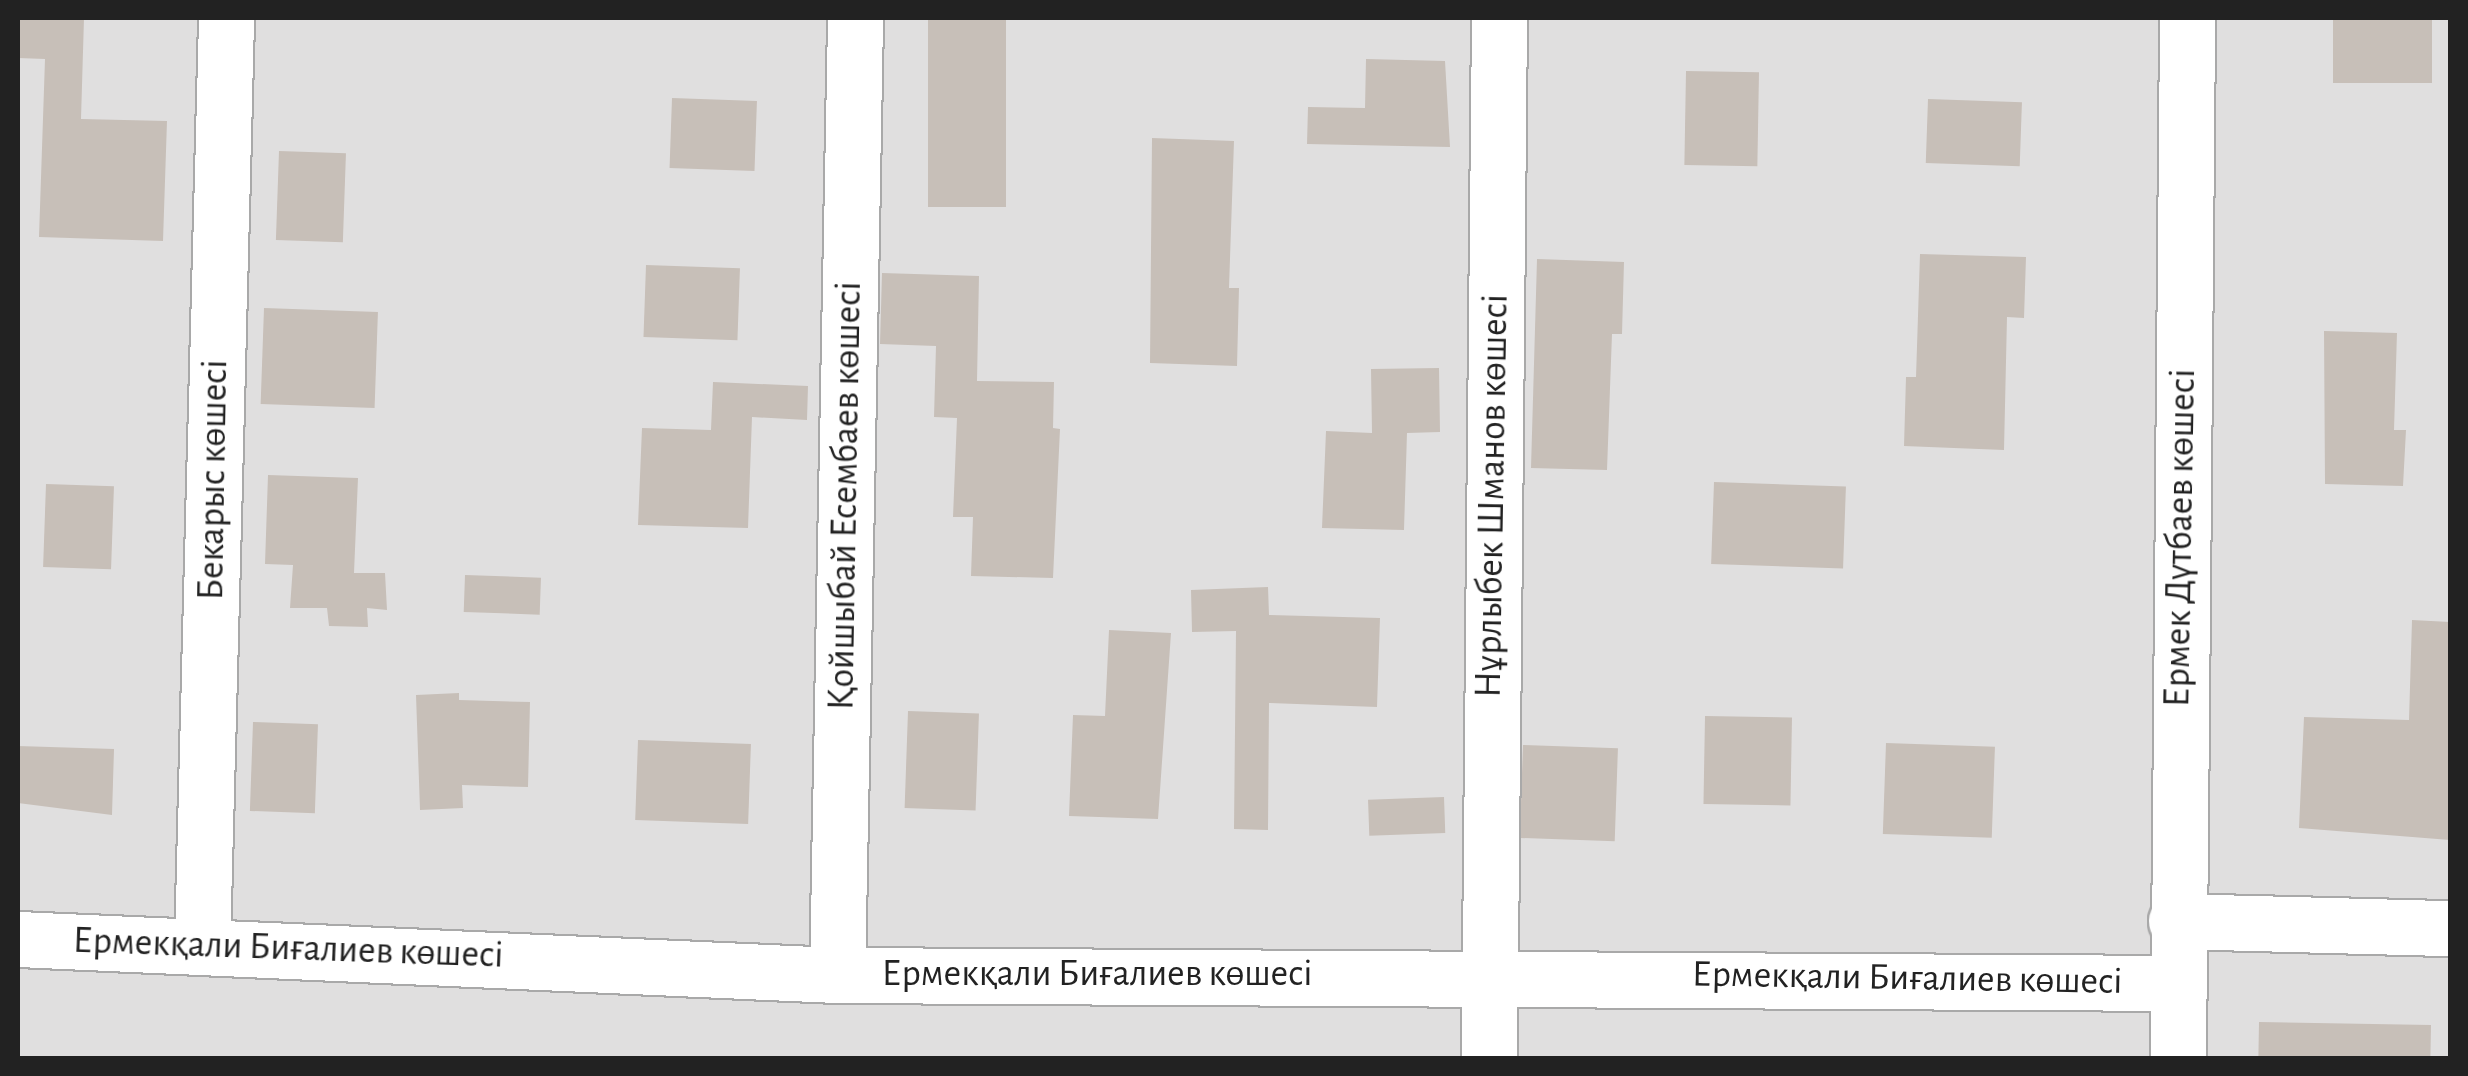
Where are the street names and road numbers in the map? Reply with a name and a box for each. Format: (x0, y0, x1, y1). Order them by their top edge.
street label: Қойшыбай Есембаев көшесі (819, 281, 873, 711)
street label: Нұрлыбек Шманов көшесі (1467, 294, 1519, 698)
street label: Бекарыс көшесі (189, 359, 239, 601)
street label: Ермек Дүтбаев көшесi (2155, 368, 2207, 708)
street label: Ермекқали Биғалиев көшесі (72, 919, 504, 979)
street label: Ермекқали Биғалиев көшесі (882, 952, 1312, 998)
street label: Ермекқали Биғалиев көшесі (1691, 952, 2123, 1006)

